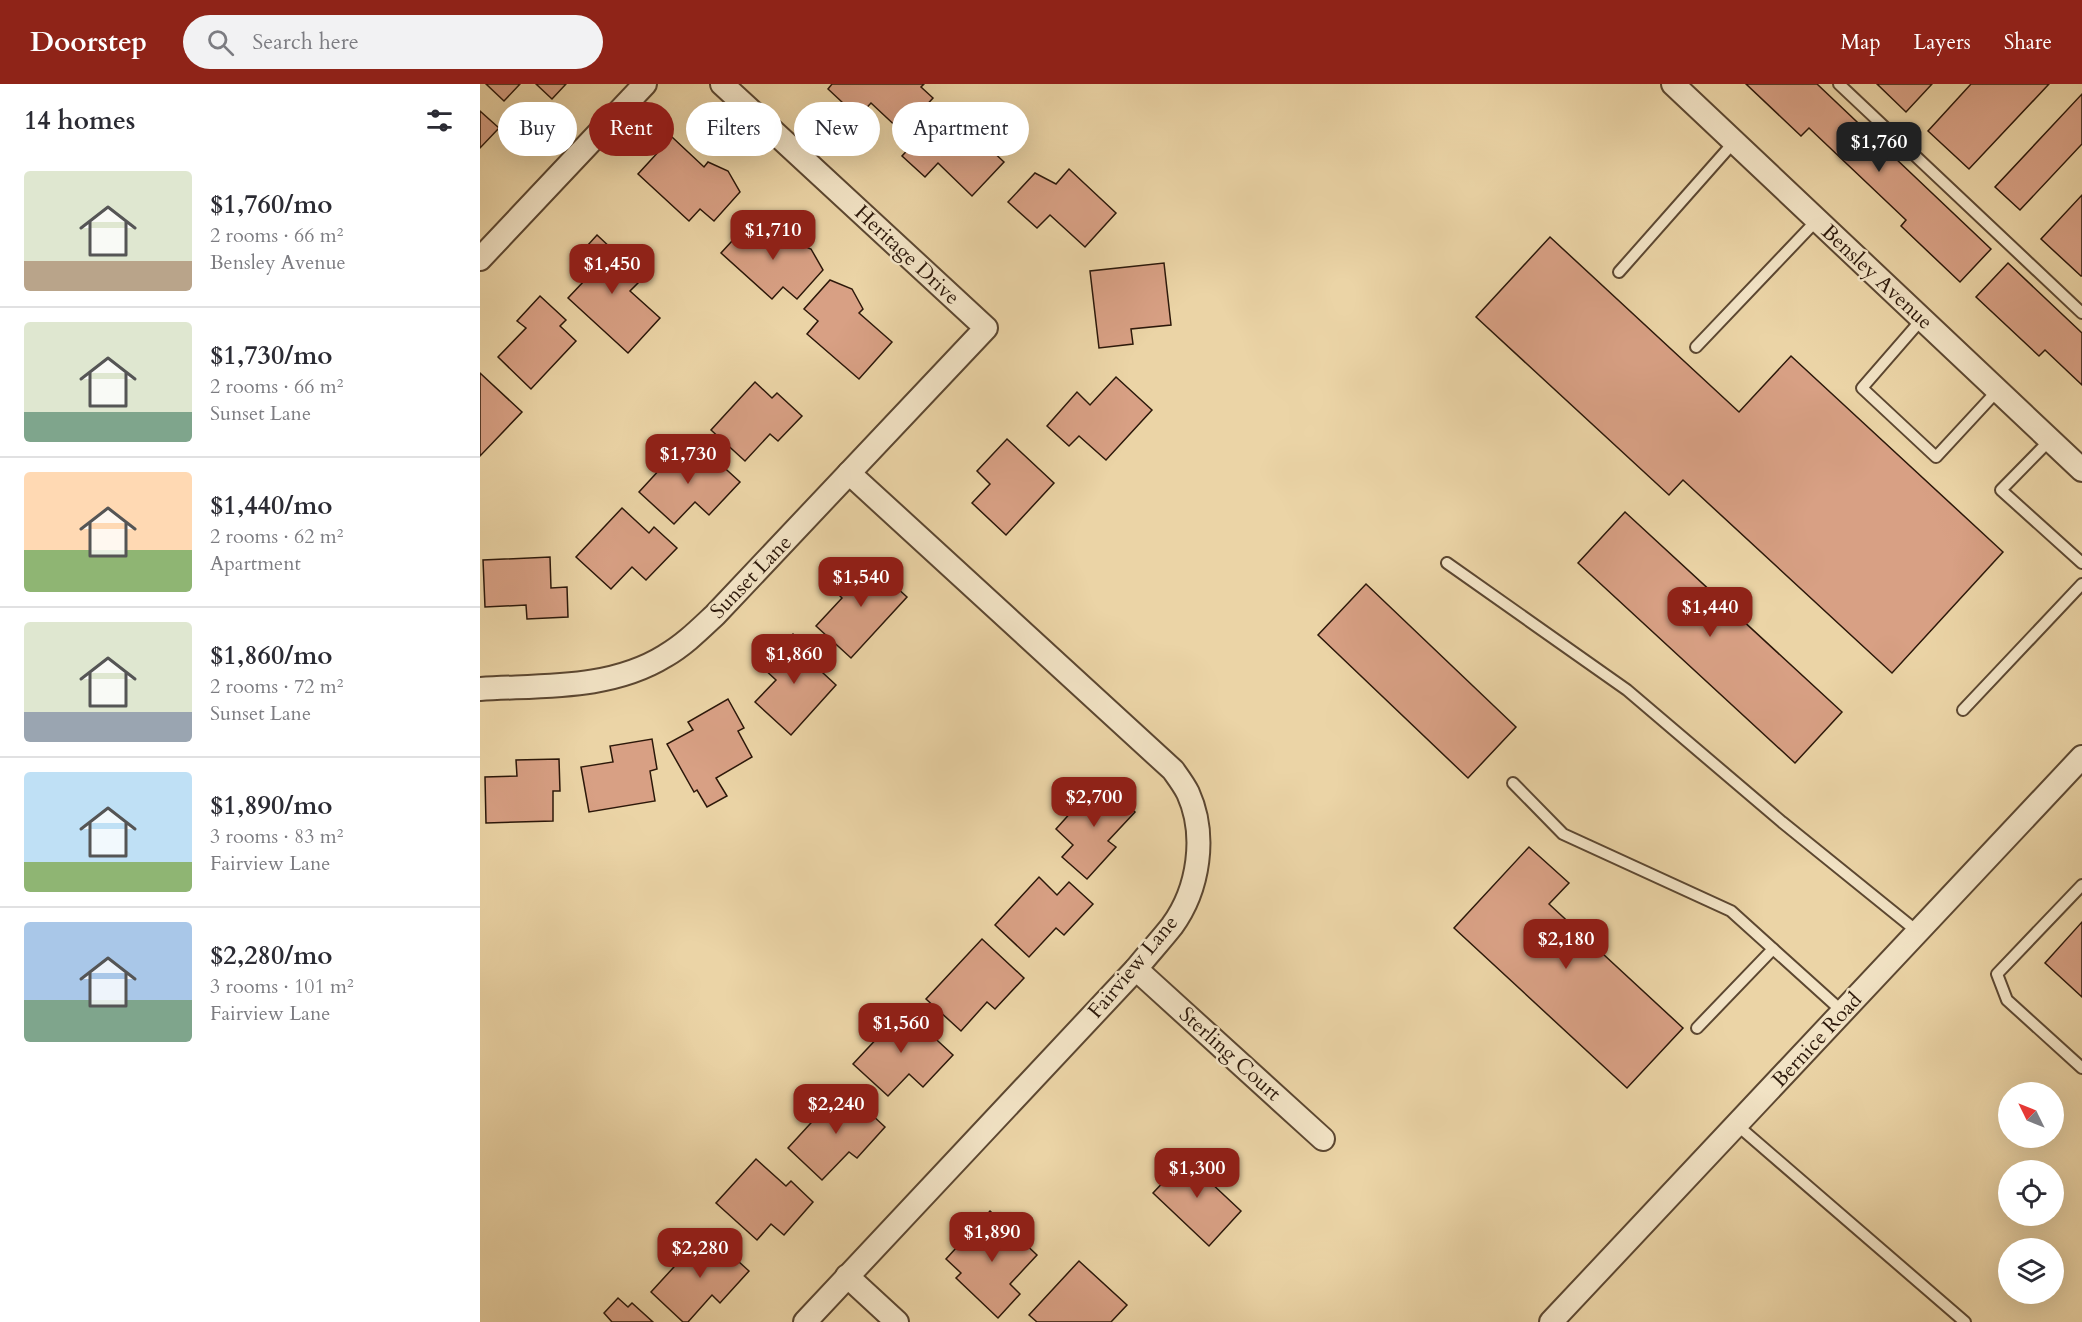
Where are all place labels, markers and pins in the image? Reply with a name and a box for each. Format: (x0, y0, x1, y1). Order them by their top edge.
pin: $1,760 (1830, 122, 1928, 173)
pin: $1,710 (724, 210, 822, 261)
pin: $1,450 (563, 244, 661, 295)
pin: $1,730 (639, 434, 737, 485)
pin: $1,540 (812, 557, 910, 608)
pin: $1,440 (1661, 587, 1759, 638)
pin: $1,860 (745, 634, 843, 685)
pin: $2,700 (1045, 777, 1143, 828)
pin: $2,180 (1517, 919, 1615, 970)
pin: $1,560 (852, 1003, 950, 1054)
pin: $2,240 (787, 1084, 885, 1135)
pin: $1,300 (1148, 1148, 1246, 1199)
pin: $1,890 (943, 1212, 1041, 1263)
pin: $2,280 (651, 1228, 749, 1279)

